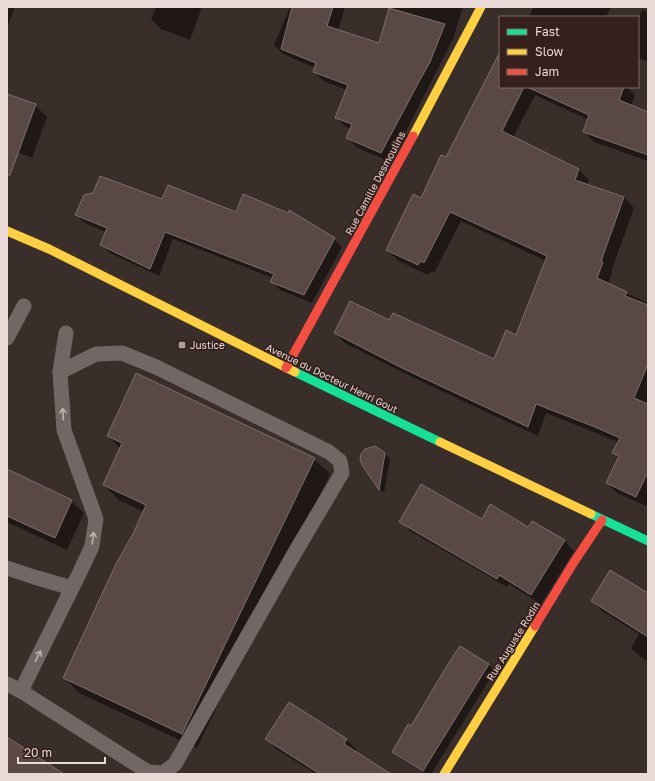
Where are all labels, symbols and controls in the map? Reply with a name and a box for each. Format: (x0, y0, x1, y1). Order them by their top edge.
legend (499, 16, 639, 88)
text: Fast (535, 24, 560, 39)
text: Slow (535, 44, 563, 59)
text: Jam (535, 64, 559, 79)
street label: Rue Camille Desmoulins (343, 129, 407, 237)
place label: Justice (190, 339, 225, 351)
marker: Justice (177, 340, 187, 350)
street label: Avenue du Docteur Henri Gout (264, 341, 400, 415)
one-way arrow (59, 408, 66, 421)
one-way arrow (89, 532, 97, 545)
street label: Rue Auguste Rodin (484, 599, 542, 683)
one-way arrow (35, 650, 42, 662)
scale bar (18, 739, 105, 765)
text: 20 m (24, 745, 52, 760)

